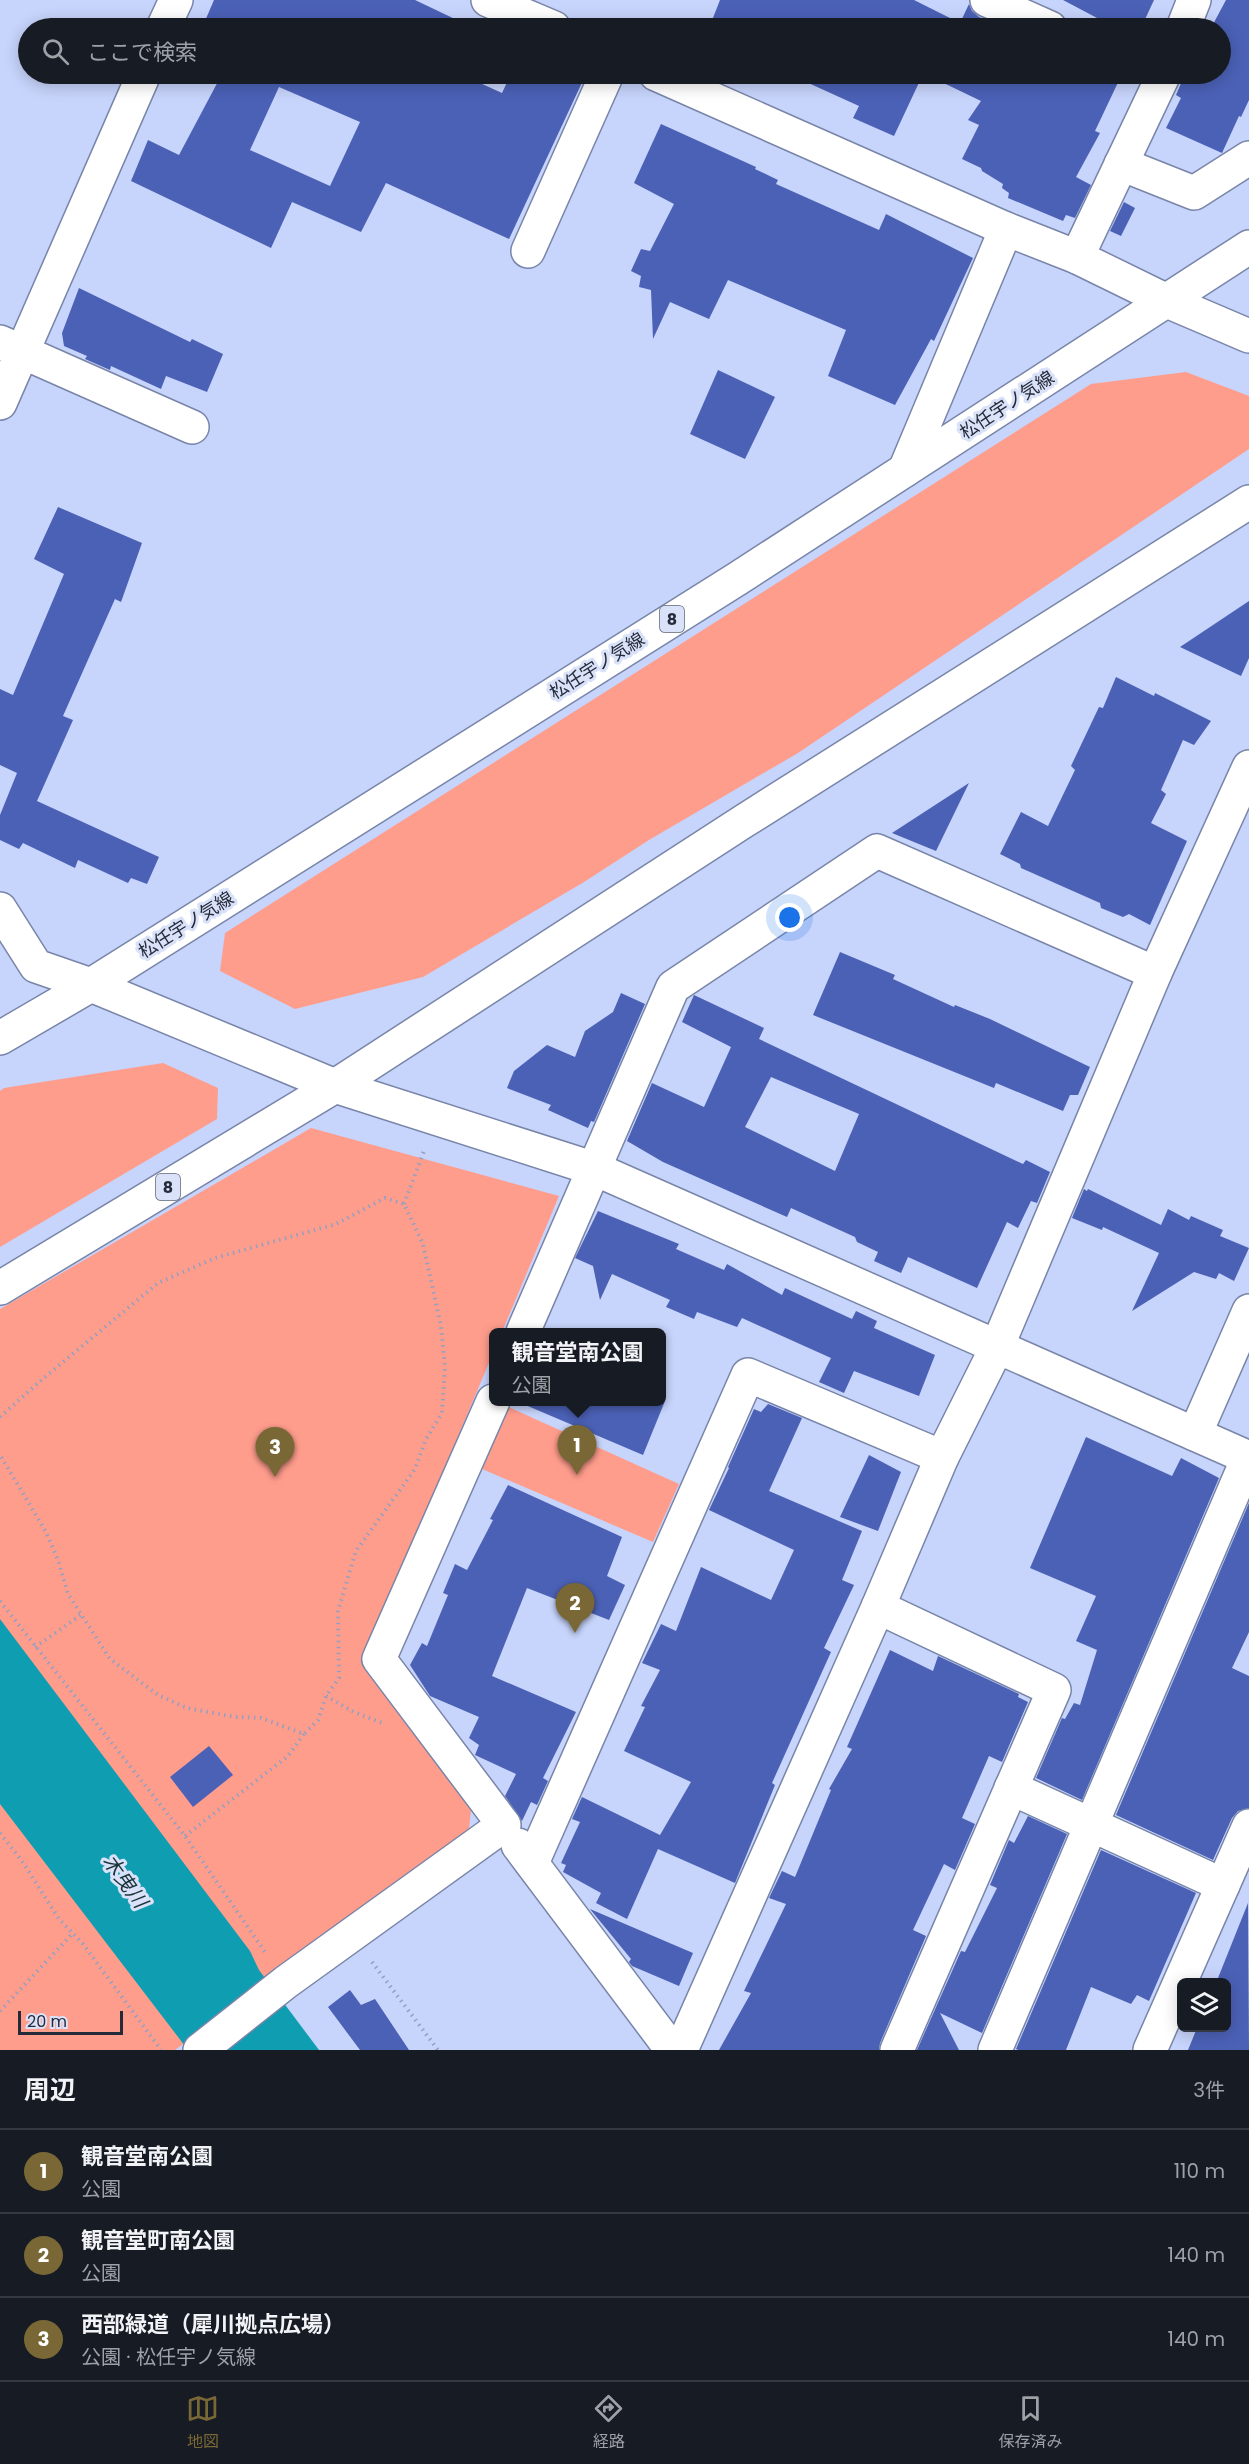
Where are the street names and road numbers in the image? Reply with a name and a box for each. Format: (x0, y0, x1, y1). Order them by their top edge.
street label: 松任宇ノ気線 (955, 365, 1059, 444)
road number: 8 (660, 606, 684, 632)
street label: 松任宇ノ気線 (544, 626, 649, 705)
street label: 松任宇ノ気線 (133, 885, 238, 964)
road number: 8 (156, 1174, 180, 1200)

